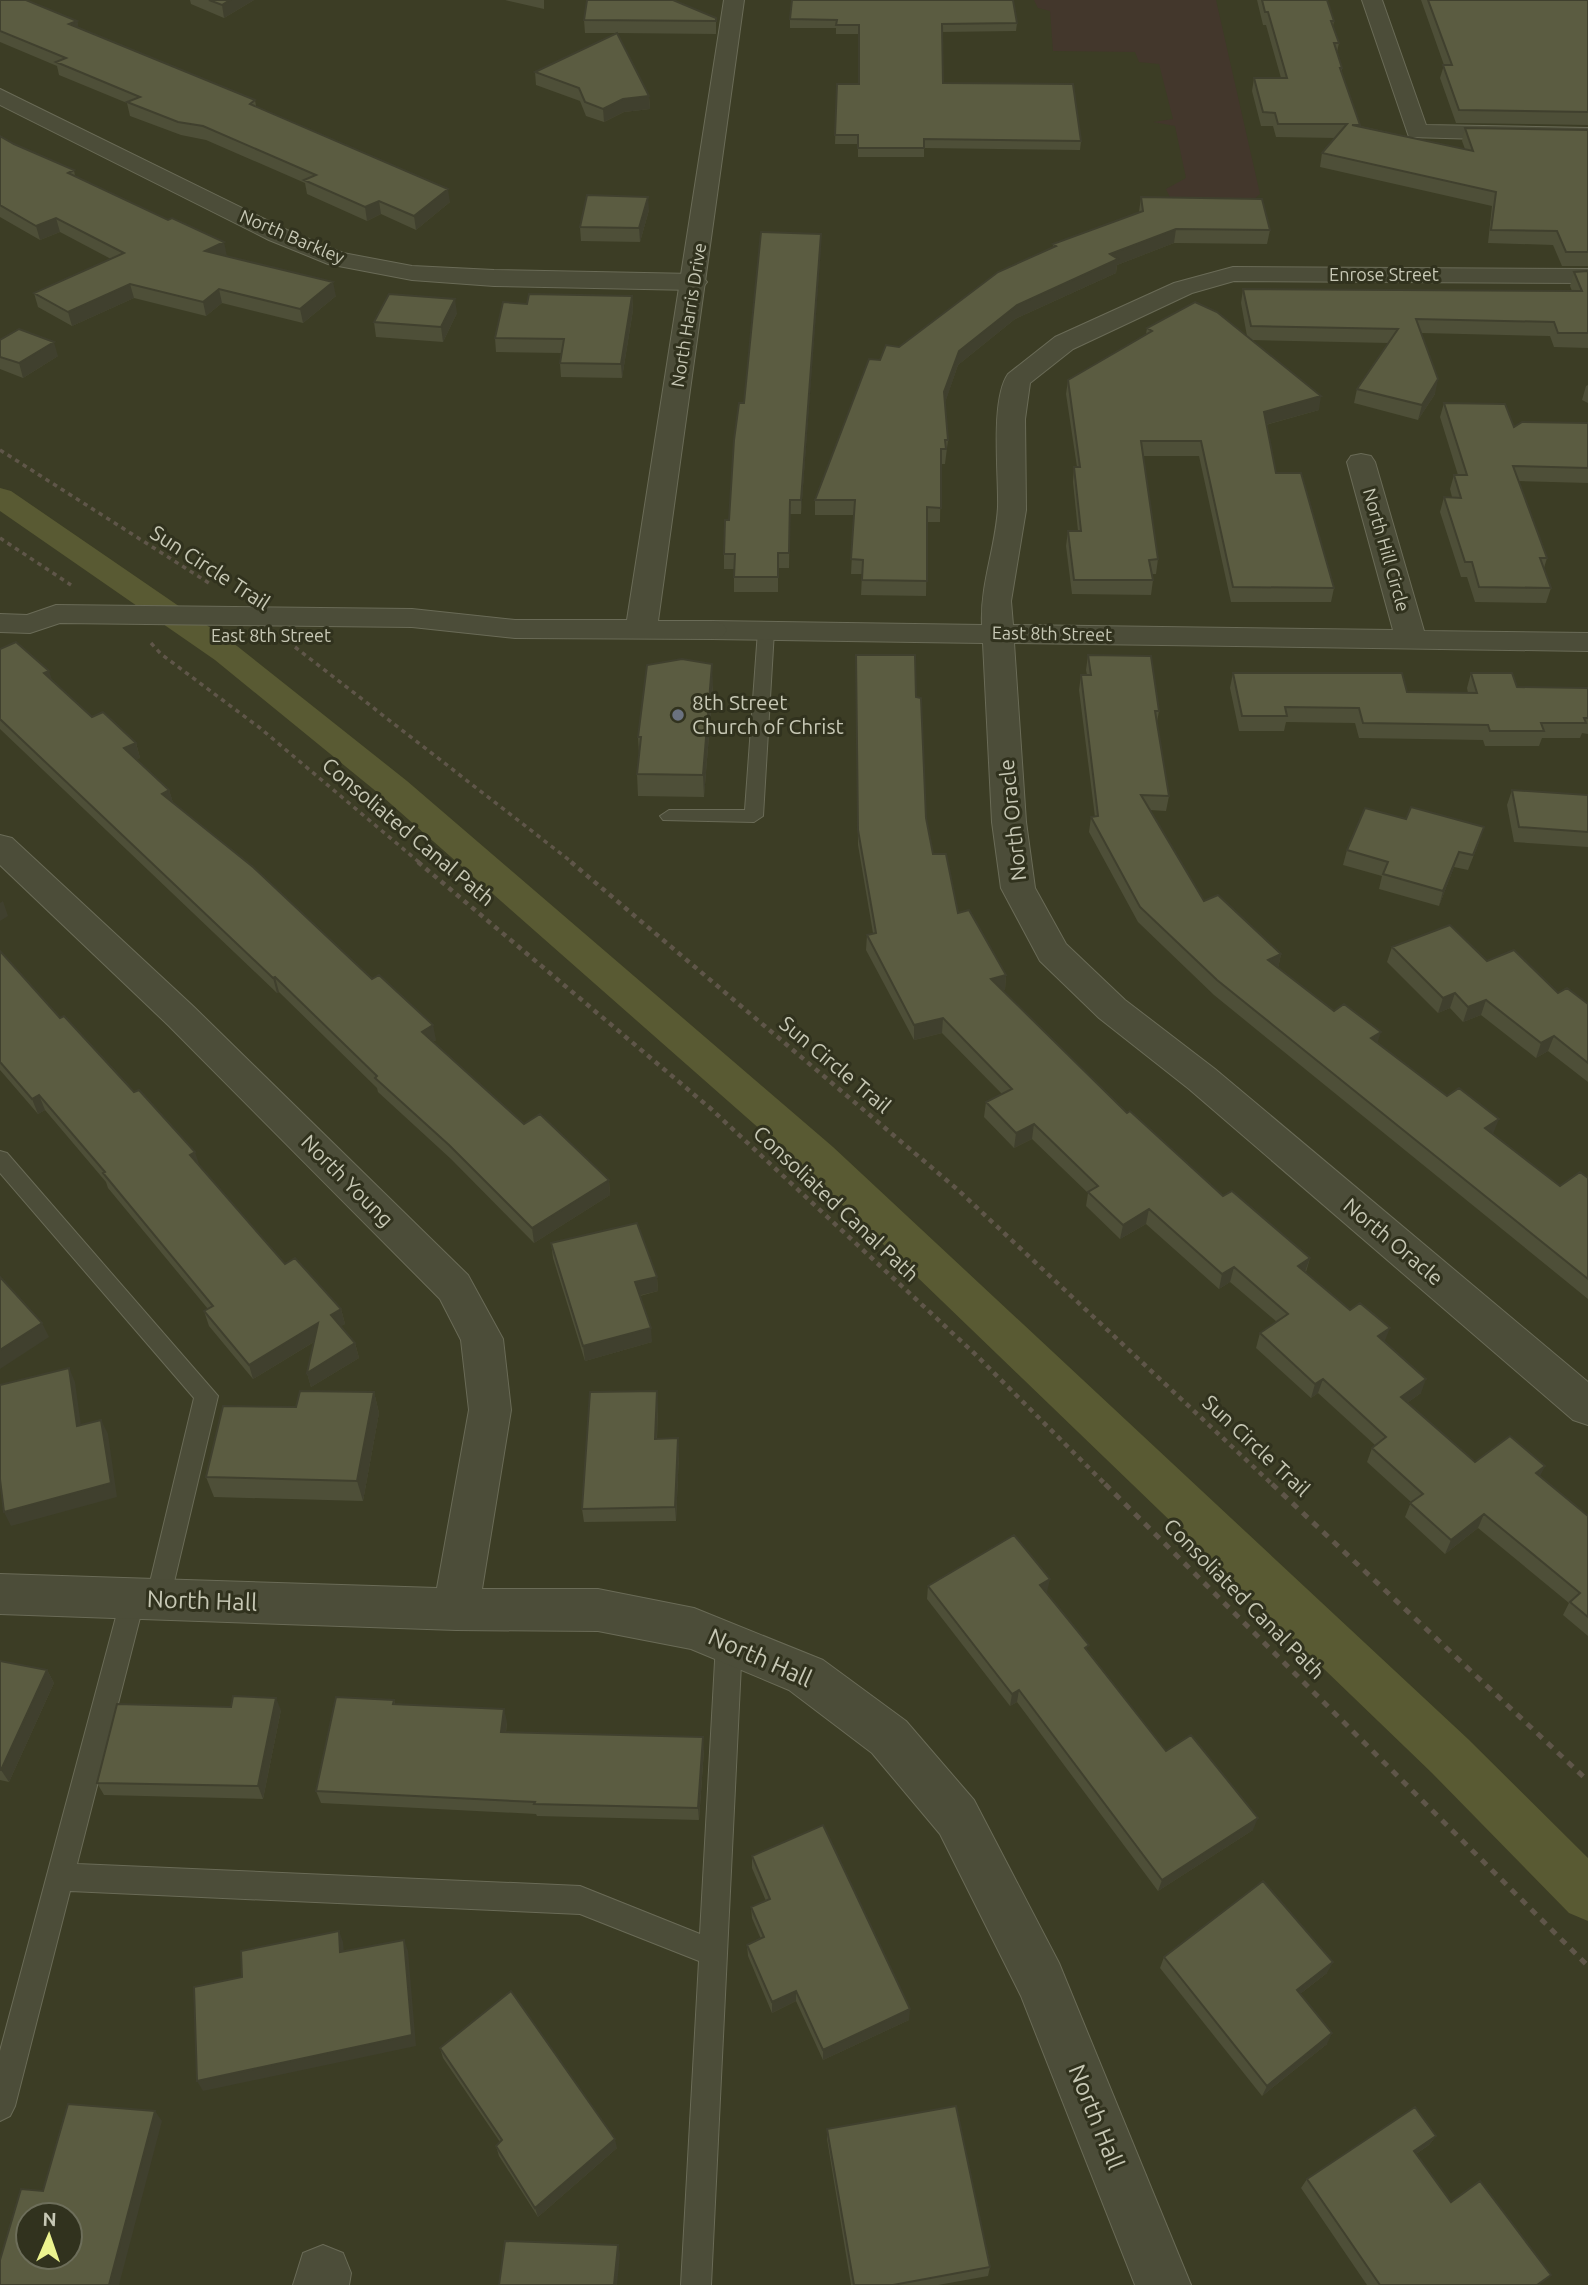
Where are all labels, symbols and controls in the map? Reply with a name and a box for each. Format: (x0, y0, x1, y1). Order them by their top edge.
street label: North Barkley (237, 205, 348, 267)
street label: North Harris Drive (667, 241, 709, 389)
street label: Enrose Street (1329, 264, 1439, 284)
street label: North Hill Circle (1360, 486, 1414, 614)
street label: Sun Circle Trail (146, 520, 275, 615)
street label: East 8th Street (992, 622, 1112, 644)
street label: East 8th Street (211, 625, 331, 645)
place label: 8th Street Church of Christ (692, 690, 844, 738)
marker: 8th Street Church of Christ (670, 707, 686, 723)
street label: Consoliated Canal Path (318, 752, 499, 910)
street label: North Oracle (994, 758, 1030, 882)
street label: Sun Circle Trail (775, 1011, 896, 1118)
street label: Consoliated Canal Path (749, 1120, 924, 1286)
street label: North Young (297, 1129, 399, 1231)
street label: North Oracle (1339, 1193, 1448, 1290)
street label: Sun Circle Trail (1198, 1390, 1315, 1501)
street label: Consoliated Canal Path (1159, 1513, 1330, 1684)
street label: North Hall (146, 1585, 258, 1616)
street label: North Hall (704, 1623, 816, 1692)
street label: North Hall (1063, 2061, 1130, 2173)
north arrow (14, 2201, 84, 2271)
text: N (42, 2208, 57, 2230)

